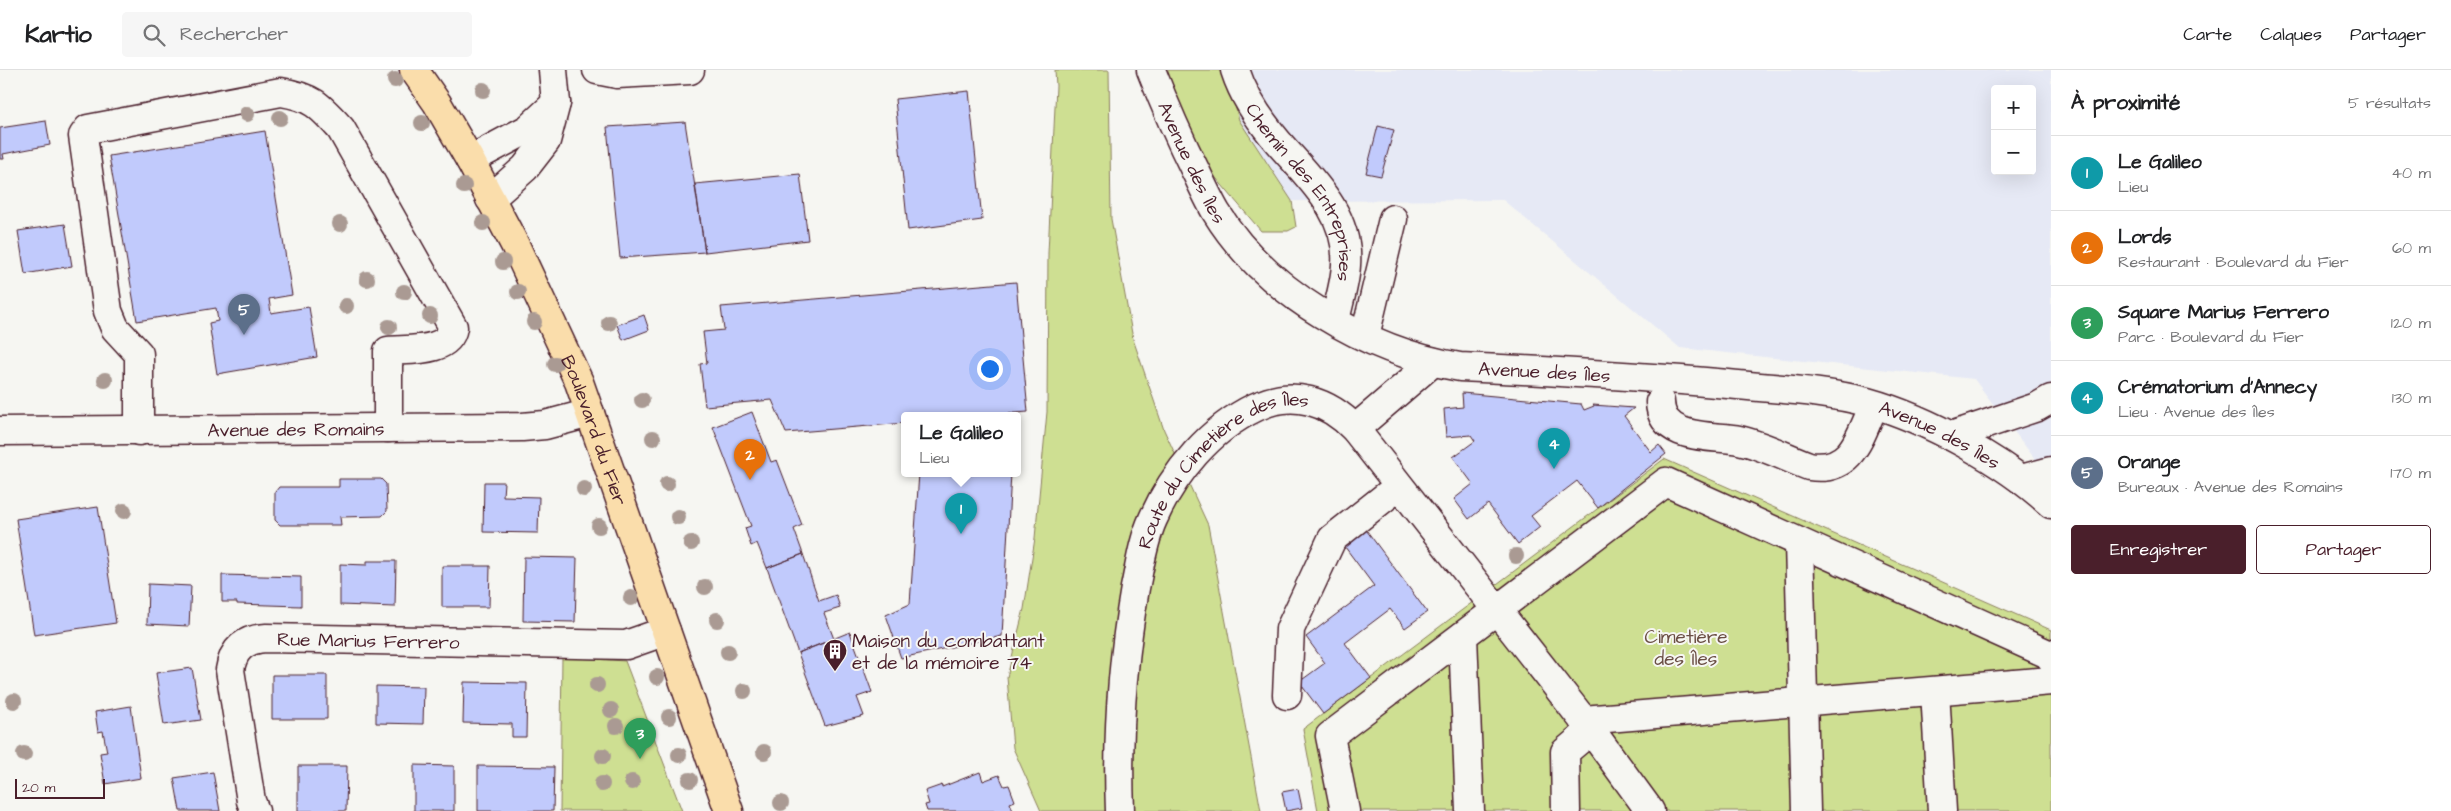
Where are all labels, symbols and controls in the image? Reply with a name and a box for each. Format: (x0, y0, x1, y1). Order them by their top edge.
search box (122, 12, 472, 57)
text: Kartio (25, 18, 92, 52)
icon: search (140, 21, 168, 49)
text: Rechercher (180, 21, 288, 48)
text: Carte (2183, 22, 2232, 47)
text: Calques (2260, 22, 2322, 47)
text: Partager (2350, 22, 2426, 47)
map controls (1991, 85, 2036, 175)
button: + (1991, 85, 2036, 130)
text: À proximité (2071, 88, 2180, 117)
text: 5 résultats (2348, 92, 2431, 114)
street label: Avenue des Îles (1150, 98, 1232, 229)
street label: Chemin des Entreprises (1238, 98, 1358, 283)
button: − (1991, 130, 2036, 175)
text: Le Galileo (2118, 149, 2202, 176)
text: 1 (2086, 162, 2088, 184)
text: 40 m (2391, 162, 2431, 184)
text: Lieu (2118, 176, 2148, 198)
text: Lords (2118, 224, 2172, 251)
text: 2 (2082, 237, 2092, 259)
text: 60 m (2392, 237, 2431, 259)
text: Restaurant · Boulevard du Fier (2118, 251, 2349, 273)
pin: 5 (228, 294, 260, 335)
text: Square Marius Ferrero (2118, 299, 2329, 326)
text: 3 (2083, 312, 2091, 334)
text: 120 m (2391, 312, 2431, 334)
text: Parc · Boulevard du Fier (2118, 326, 2304, 348)
street label: Boulevard du Fier (553, 351, 633, 510)
your location (977, 356, 1003, 382)
street label: Avenue des Îles (1478, 356, 1611, 390)
text: Crématorium d'Annecy (2118, 374, 2317, 401)
street label: Route du Cimetière des Îles (1132, 386, 1311, 552)
text: 4 (2082, 387, 2092, 409)
text: 130 m (2392, 387, 2431, 409)
street label: Avenue des Îles (1875, 394, 2005, 477)
text: Lieu · Avenue des Îles (2118, 401, 2275, 423)
popup (901, 412, 1021, 477)
street label: Avenue des Romains (207, 416, 385, 444)
text: Le Galileo (919, 420, 1003, 447)
pin: 4 (1538, 428, 1570, 469)
pin: 2 (734, 439, 766, 480)
text: Lieu (919, 447, 949, 469)
text: Orange (2118, 449, 2180, 476)
text: 5 (2081, 462, 2093, 484)
text: 170 m (2390, 462, 2431, 484)
text: Bureaux · Avenue des Romains (2118, 476, 2343, 498)
pin: 1 (945, 493, 977, 534)
button: Enregistrer (2071, 525, 2246, 574)
button: Partager (2256, 525, 2431, 574)
park label: Cimetière des Îles (1645, 624, 1728, 673)
street label: Rue Marius Ferrero (277, 626, 460, 657)
place label: Maison du combattant et de la mémoire 74 (852, 628, 1045, 677)
building icon: Maison du combattant et de la mémoire 74 (822, 638, 848, 672)
pin: 3 (624, 718, 656, 759)
scale bar (15, 776, 105, 799)
text: 20 m (22, 778, 55, 798)

